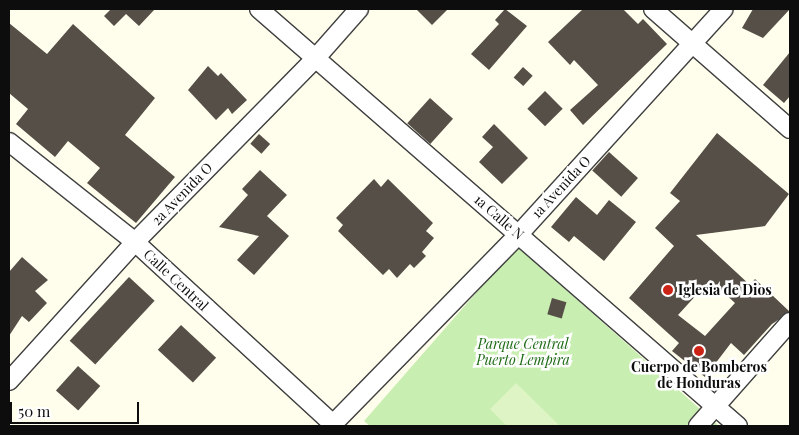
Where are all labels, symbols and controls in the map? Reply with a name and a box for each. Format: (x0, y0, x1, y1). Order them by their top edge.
street label: 1a Avenida O (528, 152, 594, 222)
street label: 2a Avenida O (148, 159, 216, 229)
street label: 1a Calle N (471, 191, 527, 243)
street label: Calle Central (140, 246, 212, 314)
place label: Iglesia de Dios (678, 282, 772, 298)
marker: Iglesia de Dios (662, 284, 674, 296)
park label: Parque Central Puerto Lempira (476, 336, 570, 368)
marker: Cuerpo de Bomberos de Honduras (693, 345, 705, 357)
place label: Cuerpo de Bomberos de Honduras (631, 359, 767, 392)
scale bar (12, 392, 141, 424)
text: 50 m (18, 401, 50, 421)

